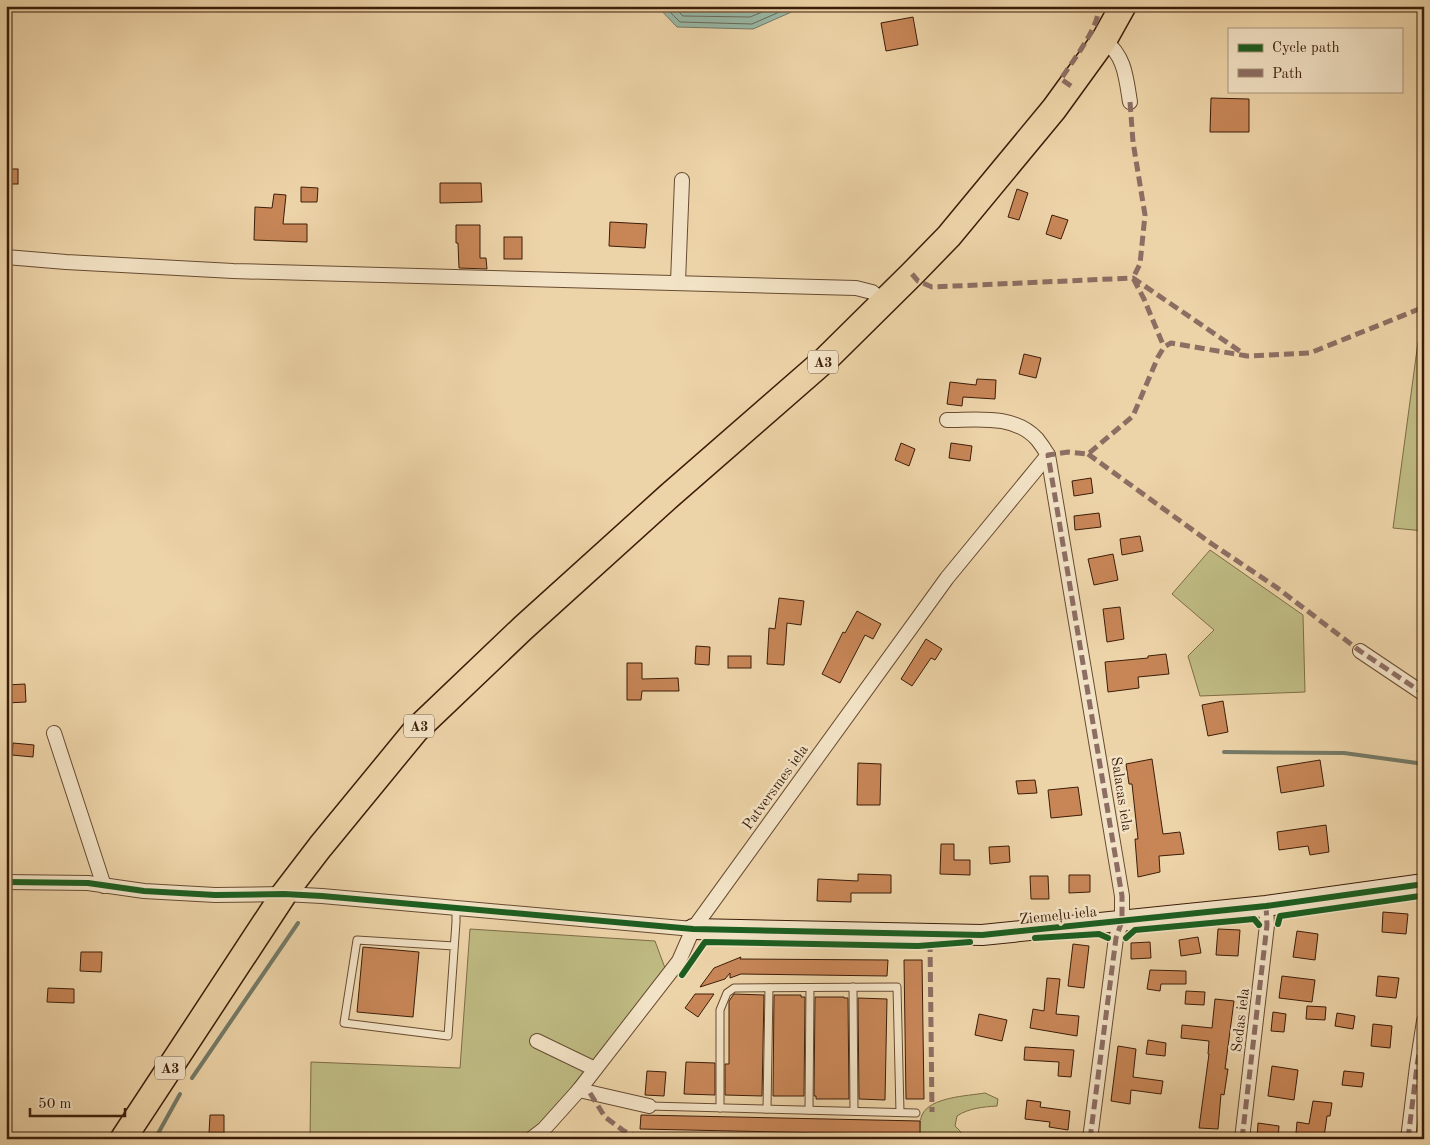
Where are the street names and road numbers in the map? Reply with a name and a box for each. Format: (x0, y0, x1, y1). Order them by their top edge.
road number: A3 (808, 351, 838, 374)
road number: A3 (404, 714, 434, 738)
street label: Patversmes iela (740, 742, 812, 833)
street label: Salacas iela (1107, 756, 1134, 833)
street label: Ziemeļu iela (1018, 905, 1098, 928)
street label: Sedas iela (1230, 987, 1253, 1053)
road number: A3 (155, 1056, 185, 1080)

